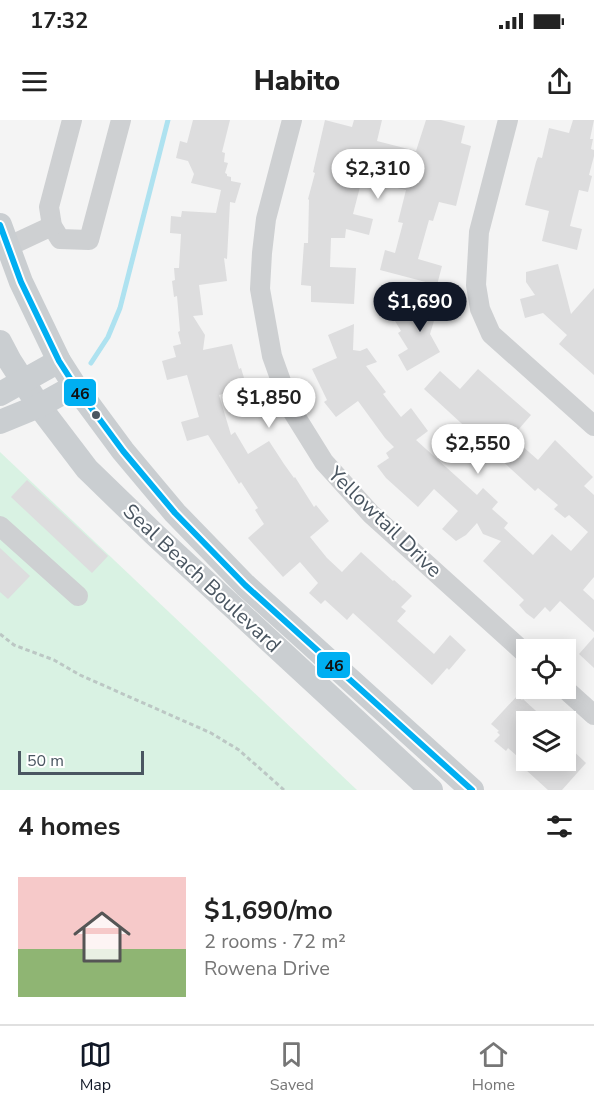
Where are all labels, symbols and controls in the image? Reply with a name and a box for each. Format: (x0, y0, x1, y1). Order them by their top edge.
text: 17:32 (30, 6, 88, 36)
text: Habito (254, 63, 340, 100)
icon: menu (18, 65, 51, 98)
icon: share (543, 65, 576, 98)
pin: $2,310 (329, 149, 427, 200)
text: $2,310 (346, 155, 410, 182)
pin: $1,690 (371, 282, 469, 333)
text: $1,690 (388, 288, 452, 315)
line badge: 46 (63, 378, 97, 407)
pin: $1,850 (220, 378, 318, 429)
text: 46 (70, 383, 90, 405)
text: $1,850 (237, 384, 301, 411)
unlabelled marker (90, 409, 102, 421)
pin: $2,550 (429, 424, 527, 475)
text: $2,550 (446, 430, 510, 457)
street label: Yellowtail Drive (321, 460, 448, 584)
street label: Seal Beach Boulevard (117, 497, 287, 659)
map controls (516, 639, 576, 771)
button: locate (516, 639, 576, 699)
line badge: 46 (316, 651, 351, 679)
text: 46 (324, 655, 344, 677)
button: layers (516, 711, 576, 771)
scale bar (18, 748, 144, 776)
text: 50 m (27, 750, 64, 772)
text: 4 homes (18, 809, 120, 844)
icon: filters (543, 810, 576, 843)
text: $1,690/mo (204, 893, 333, 928)
icon: home (66, 901, 138, 973)
text: 2 rooms · 72 m² (204, 928, 346, 955)
text: Rowena Drive (204, 955, 330, 982)
tab: Map (79, 1038, 112, 1096)
tab: Saved (270, 1038, 314, 1096)
tab: Home (472, 1038, 515, 1096)

